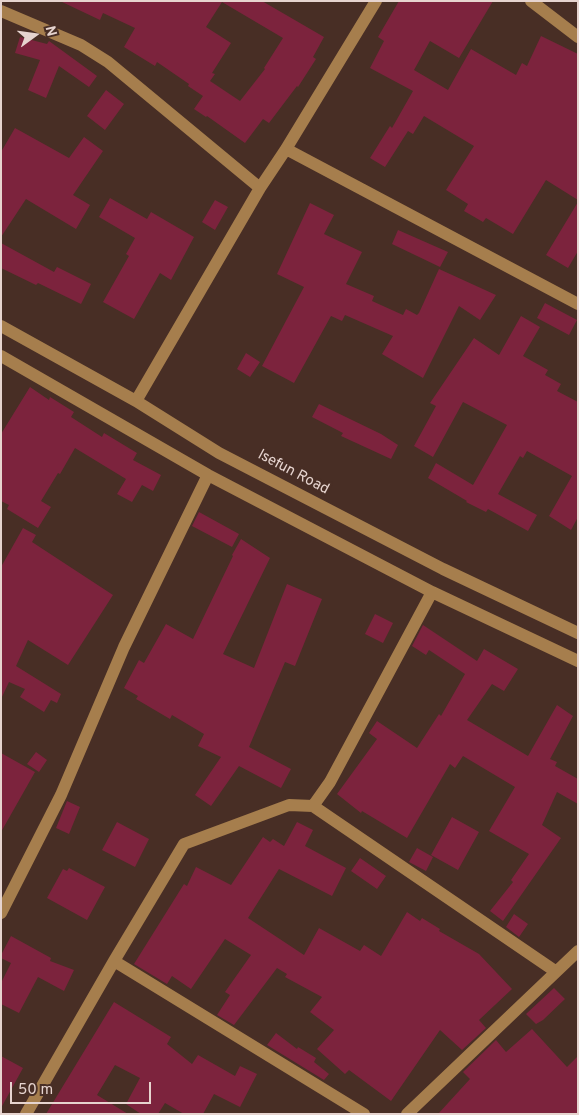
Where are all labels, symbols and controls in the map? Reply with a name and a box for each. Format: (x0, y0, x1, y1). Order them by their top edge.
north arrow (10, 10, 60, 60)
text: N (41, 24, 60, 38)
street label: Isefun Road (254, 447, 332, 499)
scale bar (12, 1072, 154, 1104)
text: 50 m (18, 1081, 53, 1100)

